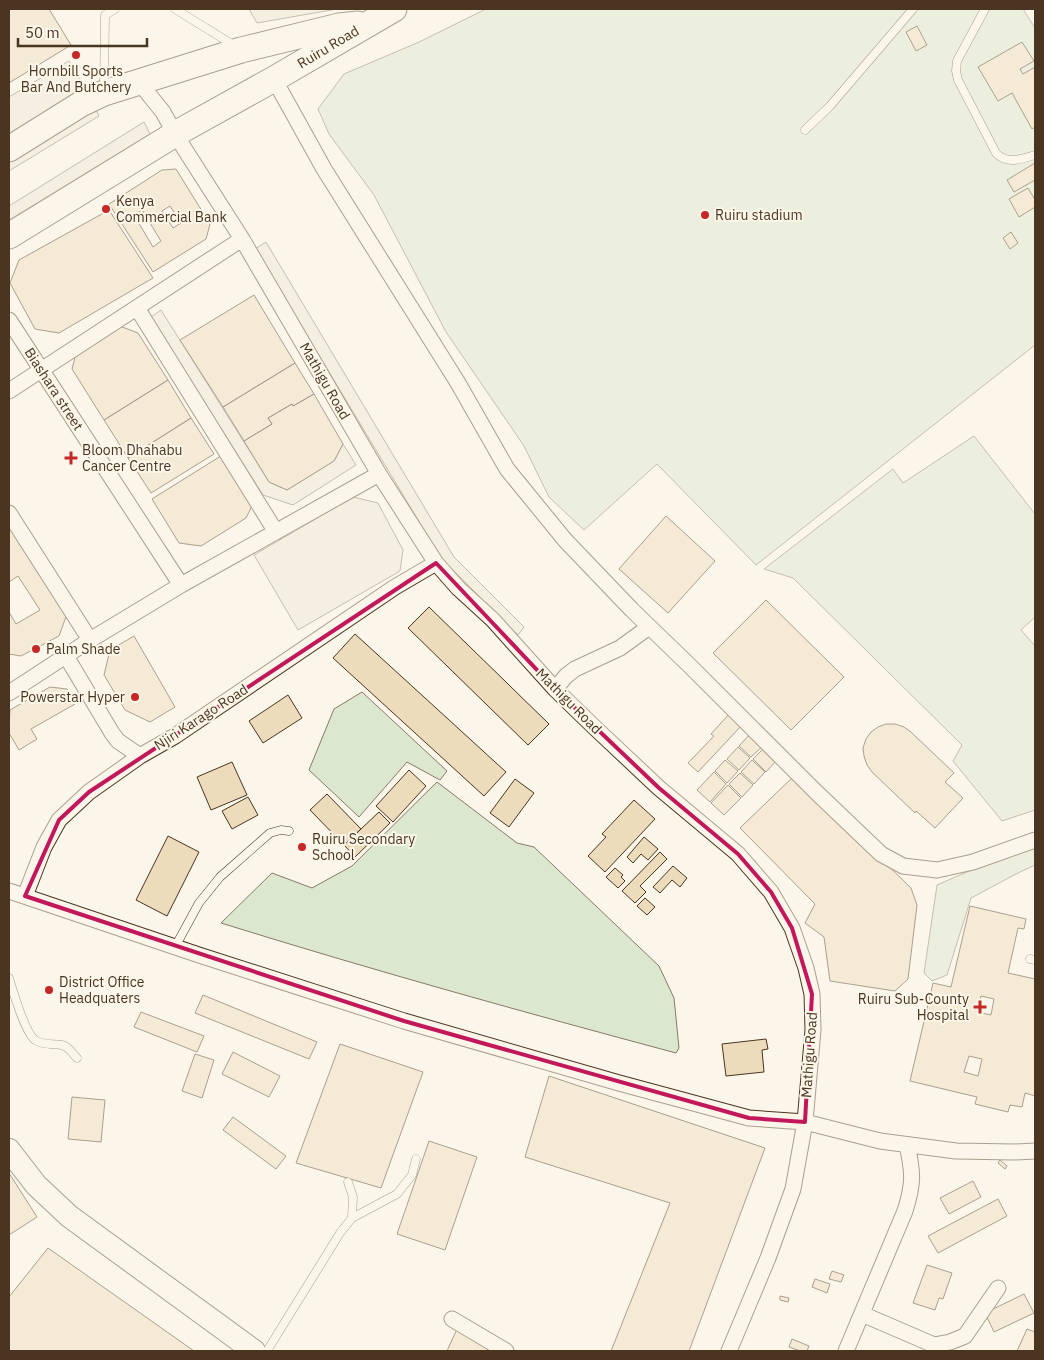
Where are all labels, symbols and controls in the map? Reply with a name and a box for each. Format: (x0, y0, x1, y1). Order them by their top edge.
scale bar (18, 15, 146, 47)
street label: Ruiru Road (294, 22, 362, 72)
text: 50 m (25, 23, 60, 42)
marker: Hornbill Sports Bar And Butchery (70, 49, 82, 61)
place label: Hornbill Sports Bar And Butchery (21, 62, 131, 96)
place label: Kenya Commercial Bank (116, 192, 227, 226)
marker: Kenya Commercial Bank (100, 203, 112, 215)
place label: Ruiru stadium (715, 206, 803, 224)
marker: Ruiru stadium (699, 209, 711, 221)
street label: Mathigu Road (296, 339, 354, 423)
street label: Biashara street (21, 344, 88, 434)
place label: Bloom Dhahabu Cancer Centre (82, 441, 182, 475)
marker: Bloom Dhahabu Cancer Centre (64, 451, 78, 465)
place label: Palm Shade (46, 640, 121, 658)
marker: Palm Shade (30, 643, 42, 655)
street label: Mathigu Road (532, 664, 606, 738)
street label: Njiri Karago Road (151, 680, 251, 754)
place label: Powerstar Hyper (20, 688, 125, 706)
marker: Powerstar Hyper (129, 691, 141, 703)
place label: Ruiru Secondary School (312, 830, 415, 864)
marker: Ruiru Secondary School (296, 841, 308, 853)
place label: District Office Headquaters (59, 973, 145, 1007)
marker: District Office Headquaters (43, 984, 55, 996)
place label: Ruiru Sub-County Hospital (858, 990, 969, 1024)
marker: Ruiru Sub-County Hospital (973, 1000, 987, 1014)
street label: Mathigu Road (797, 1011, 821, 1099)

